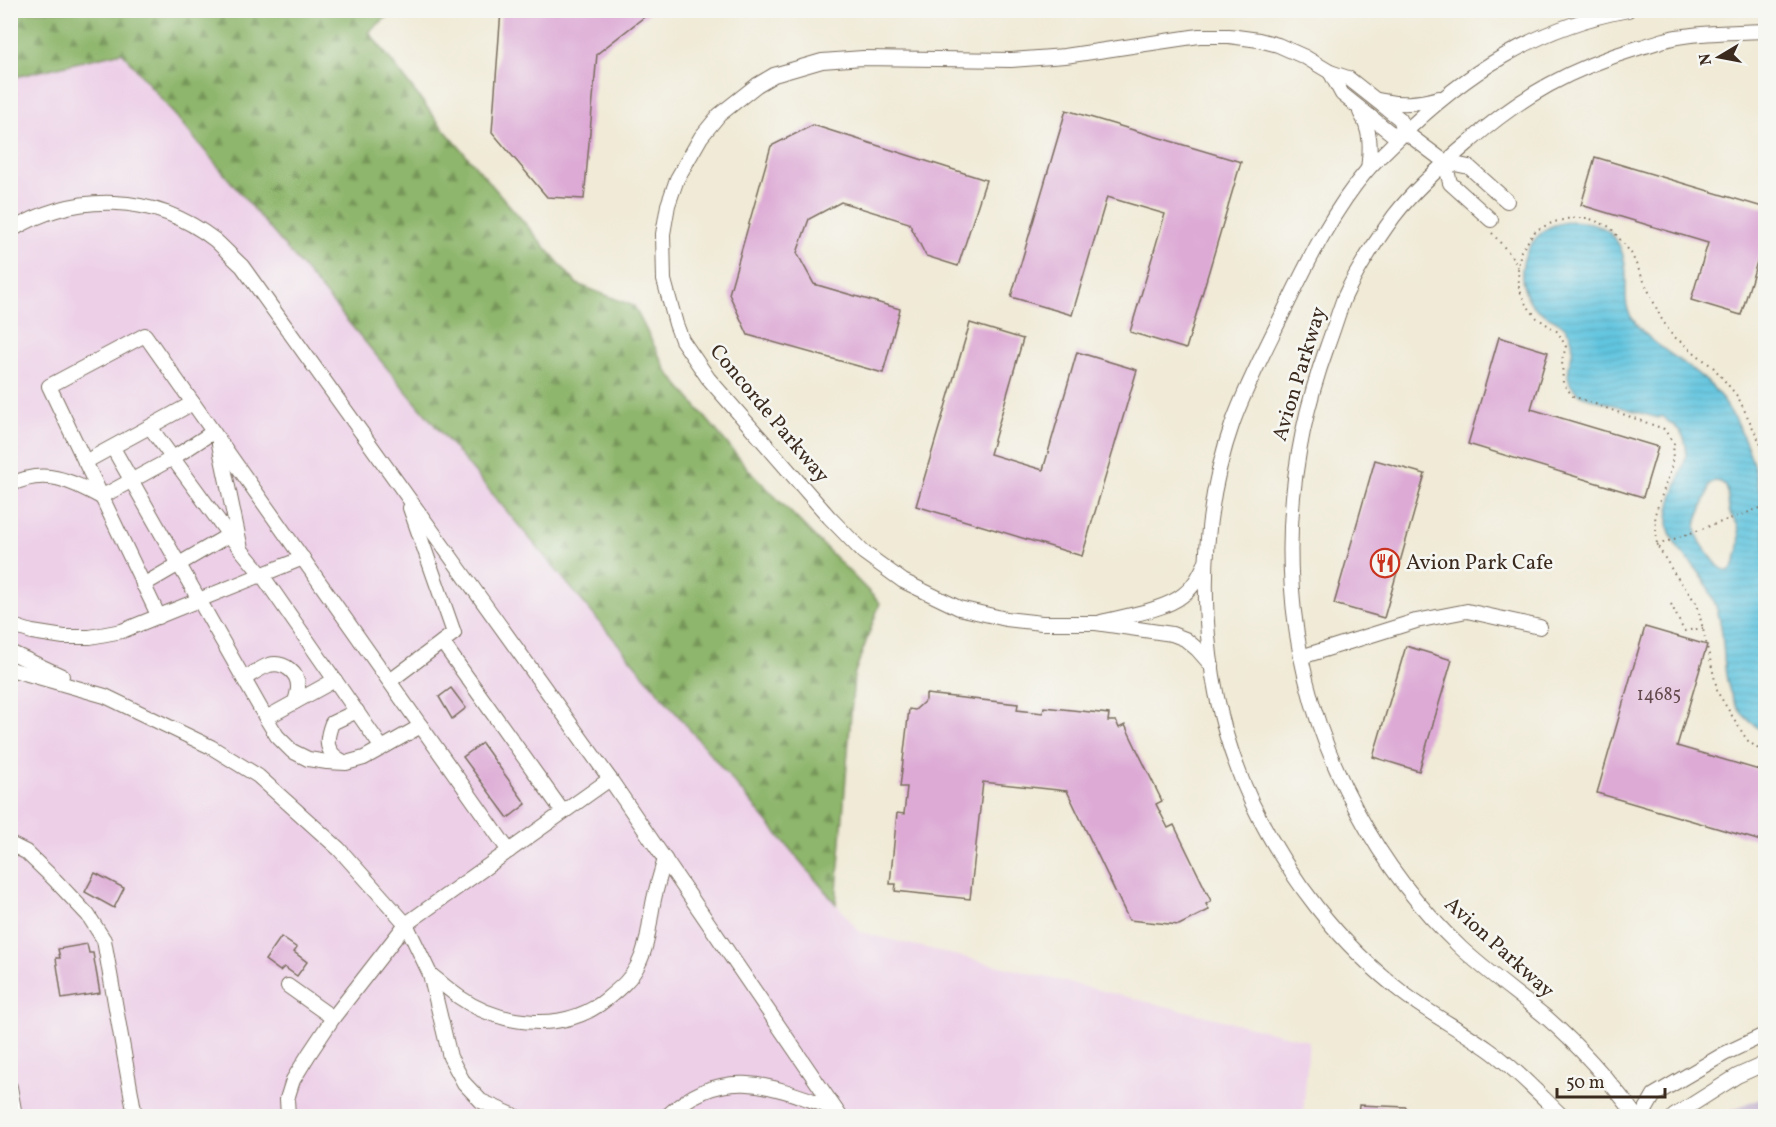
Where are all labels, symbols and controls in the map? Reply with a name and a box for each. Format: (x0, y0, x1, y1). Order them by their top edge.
north arrow (1689, 27, 1749, 87)
text: N (1694, 51, 1718, 67)
street label: Avion Parkway (1266, 303, 1334, 445)
street label: Concorde Parkway (702, 338, 836, 490)
restaurant icon: Avion Park Cafe (1369, 547, 1401, 579)
place label: Avion Park Cafe (1406, 549, 1553, 578)
house number: 14685 (1637, 683, 1681, 708)
street label: Avion Parkway (1438, 891, 1561, 1006)
scale bar (1557, 1061, 1665, 1099)
text: 50 m (1566, 1071, 1605, 1096)

